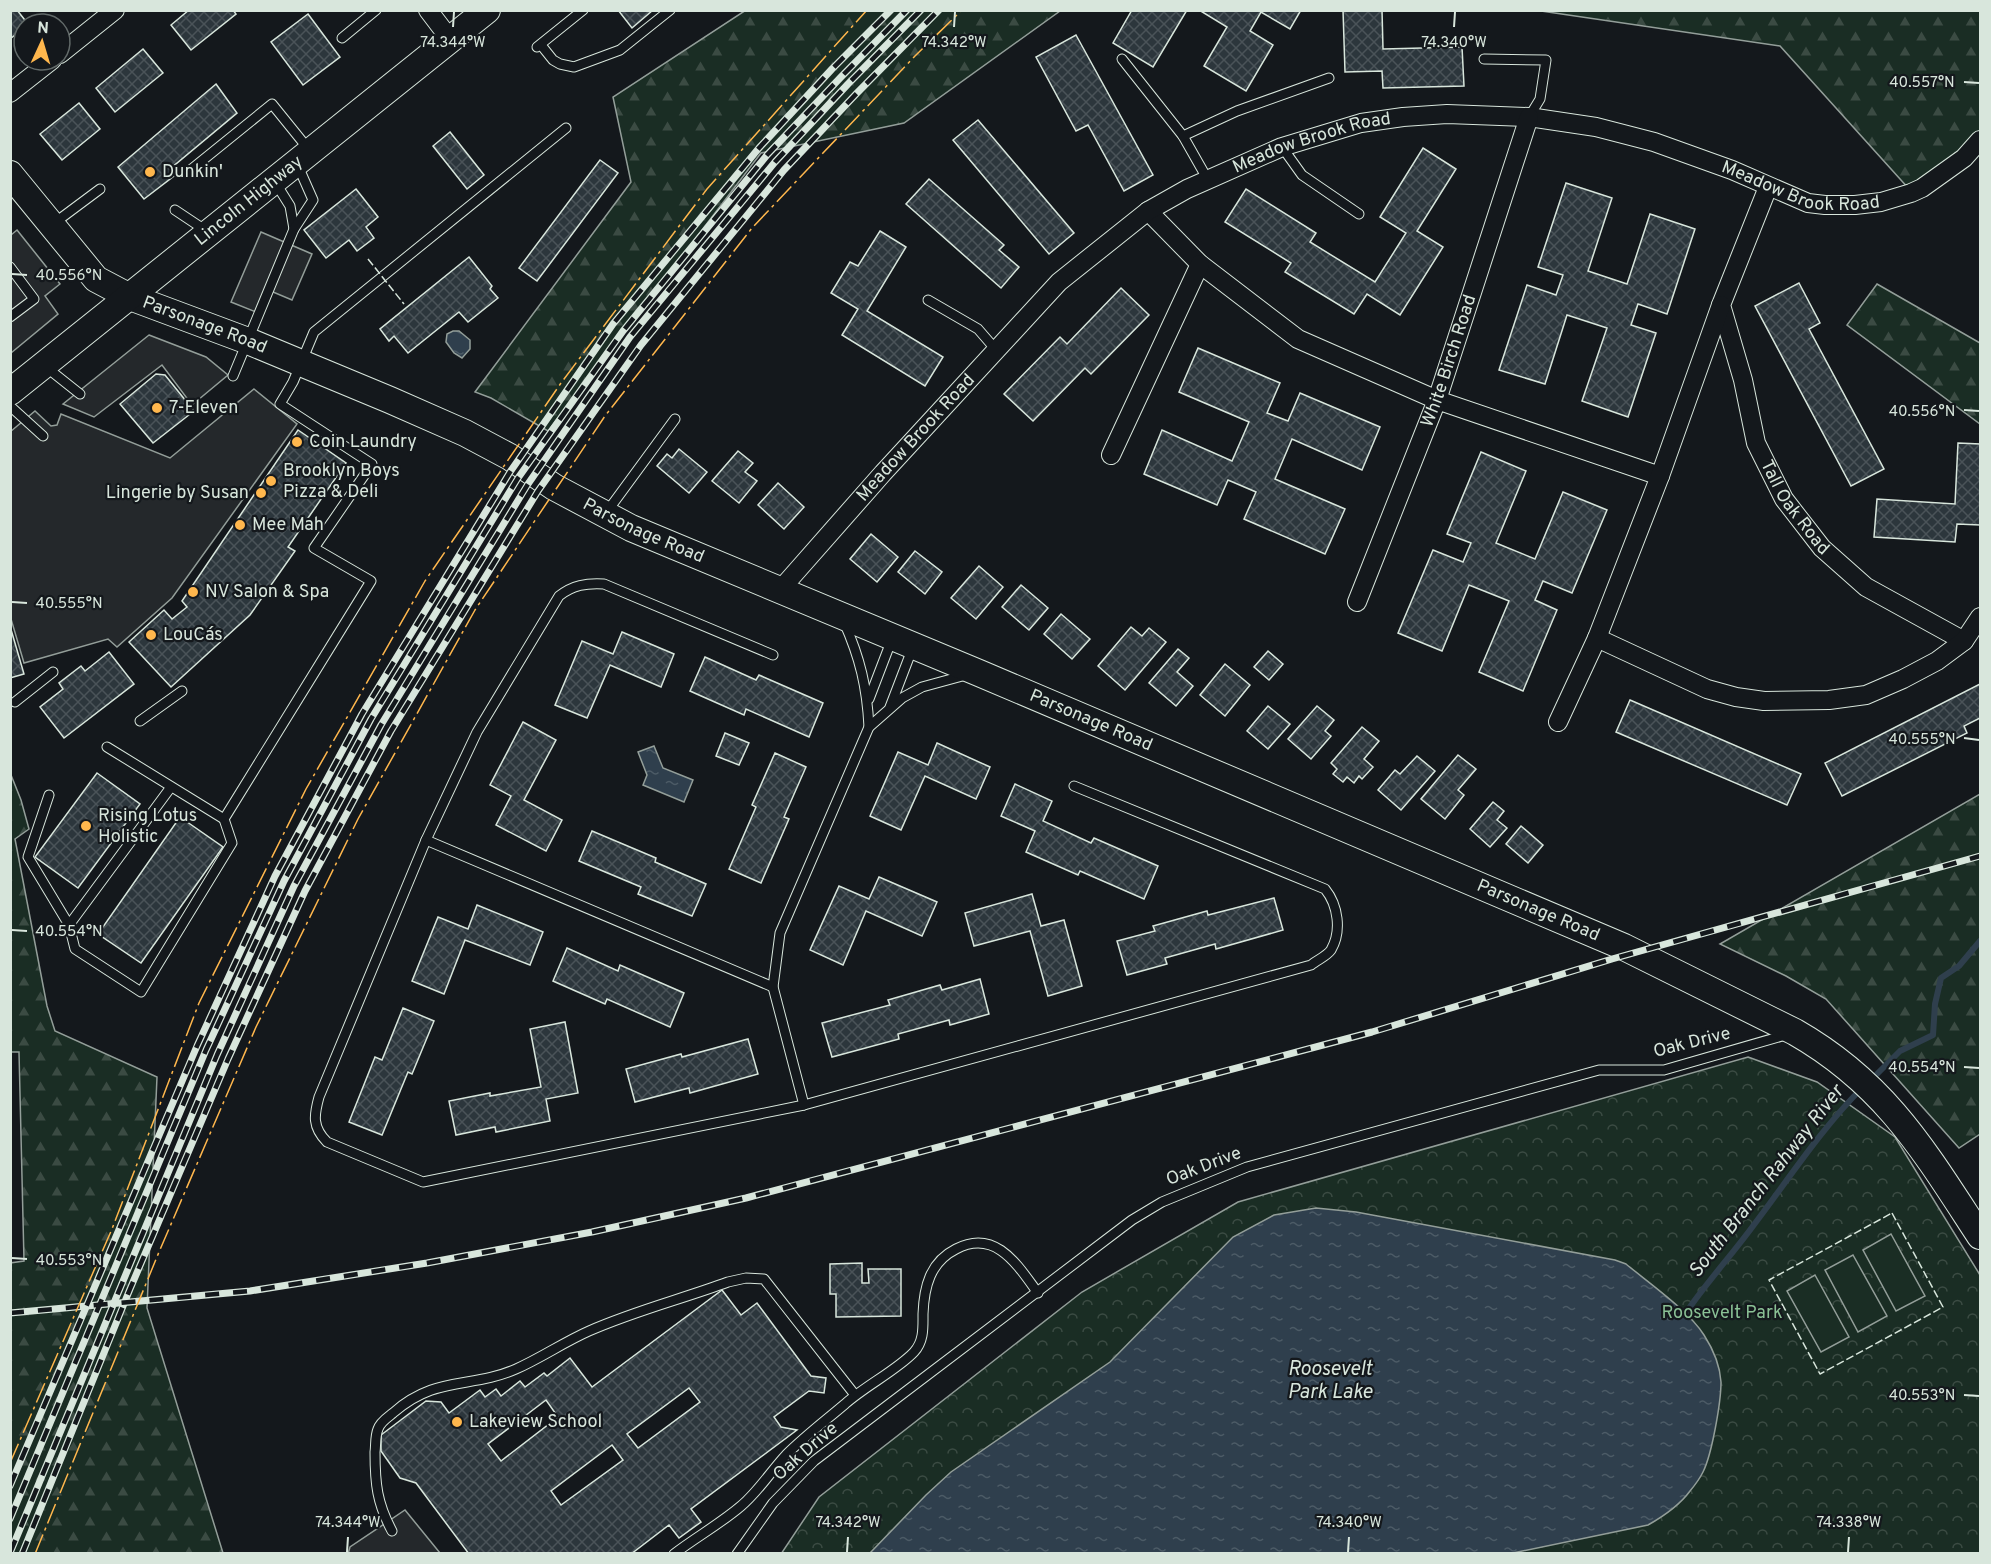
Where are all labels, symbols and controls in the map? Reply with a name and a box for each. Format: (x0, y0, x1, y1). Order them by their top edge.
north arrow (12, 12, 72, 72)
text: N (36, 19, 49, 39)
text: 74.344°W (420, 34, 486, 53)
text: 74.342°W (921, 34, 987, 53)
text: 74.340°W (1421, 34, 1487, 53)
text: 40.557°N (1889, 74, 1955, 93)
street label: Meadow Brook Road (1229, 107, 1392, 179)
street label: Lincoln Highway (190, 150, 308, 251)
street label: Meadow Brook Road (1718, 156, 1881, 217)
place label: Dunkin' (162, 161, 223, 184)
marker: Dunkin' (143, 165, 157, 179)
text: 40.556°N (36, 267, 102, 286)
street label: Parsonage Road (139, 291, 270, 359)
street label: White Birch Road (1416, 292, 1482, 431)
street label: Meadow Brook Road (852, 369, 980, 507)
place label: 7-Eleven (169, 397, 238, 420)
marker: 7-Eleven (150, 401, 164, 415)
text: 40.556°N (1889, 403, 1955, 422)
place label: Coin Laundry (309, 431, 417, 454)
marker: Coin Laundry (290, 435, 304, 449)
street label: Tall Oak Road (1755, 456, 1834, 561)
place label: Brooklyn Boys Pizza & Deli (283, 460, 400, 504)
marker: Brooklyn Boys Pizza & Deli (264, 474, 278, 488)
place label: Lingerie by Susan (106, 482, 249, 505)
marker: Lingerie by Susan (254, 486, 268, 500)
street label: Parsonage Road (579, 493, 708, 569)
place label: Mee Mah (252, 514, 324, 537)
marker: Mee Mah (233, 518, 247, 532)
place label: NV Salon & Spa (205, 581, 329, 604)
marker: NV Salon & Spa (186, 585, 200, 599)
text: 40.555°N (35, 595, 103, 614)
place label: LouCás (163, 624, 223, 647)
marker: LouCás (144, 628, 158, 642)
street label: Parsonage Road (1026, 684, 1156, 757)
text: 40.555°N (1888, 731, 1956, 750)
place label: Rising Lotus Holistic (98, 805, 197, 849)
marker: Rising Lotus Holistic (79, 819, 93, 833)
street label: Parsonage Road (1473, 874, 1603, 947)
text: 40.554°N (35, 923, 103, 942)
street label: Oak Drive (1651, 1022, 1733, 1064)
text: 40.554°N (1888, 1059, 1956, 1078)
water label: South Branch Rahway River (1684, 1079, 1851, 1284)
street label: Oak Drive (1163, 1142, 1245, 1192)
text: 40.553°N (36, 1252, 102, 1271)
park label: Roosevelt Park (1661, 1302, 1783, 1325)
water label: Roosevelt Park Lake (1288, 1357, 1373, 1406)
text: 40.553°N (1889, 1387, 1955, 1406)
place label: Lakeview School (469, 1411, 602, 1434)
marker: Lakeview School (450, 1415, 464, 1429)
street label: Oak Drive (769, 1417, 843, 1487)
text: 74.344°W (315, 1514, 381, 1533)
text: 74.342°W (815, 1514, 881, 1533)
text: 74.340°W (1316, 1514, 1382, 1533)
text: 74.338°W (1817, 1514, 1881, 1533)

